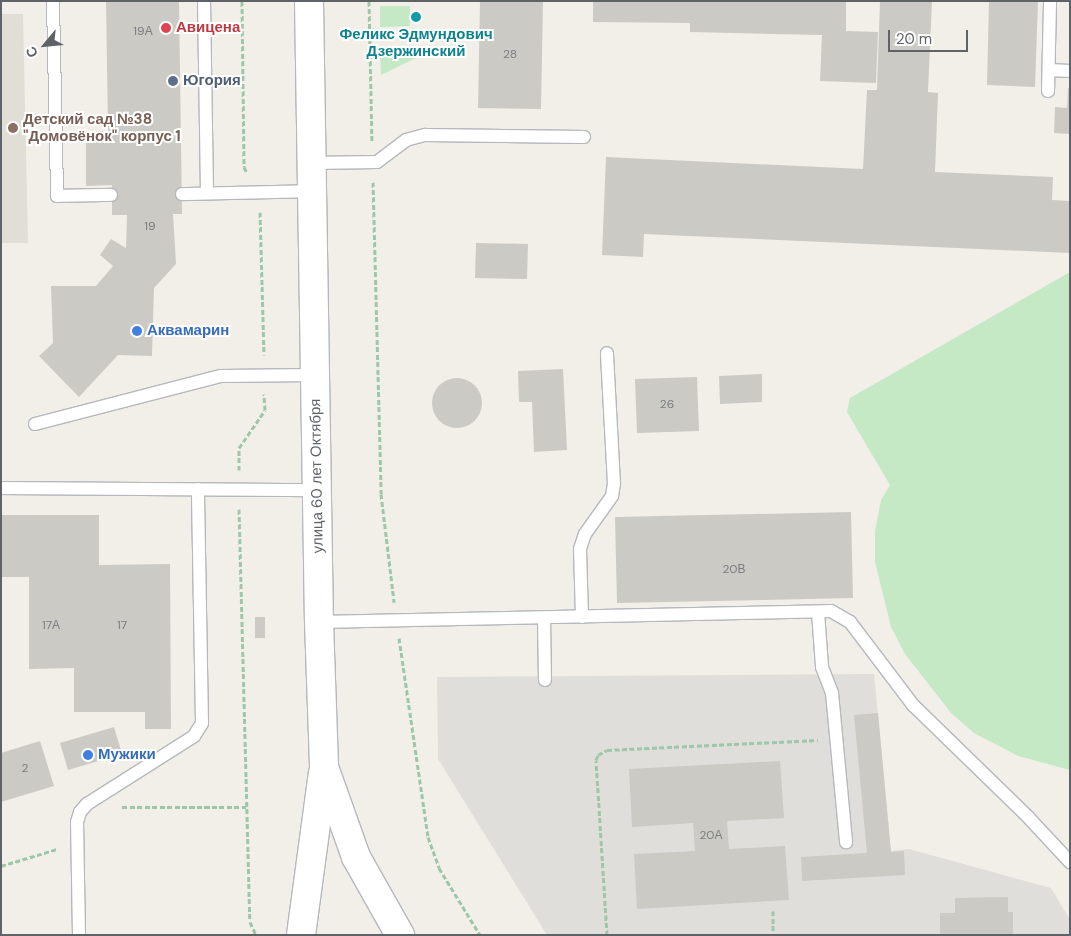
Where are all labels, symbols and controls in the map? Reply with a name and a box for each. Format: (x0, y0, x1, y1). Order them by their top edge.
marker: Феликс Эдмундович Дзержинский (410, 11, 422, 23)
place label: Авицена (176, 19, 240, 37)
north arrow (20, 20, 70, 70)
scale bar (891, 20, 971, 52)
marker: Авицена (160, 22, 172, 34)
house number: 19А (133, 25, 153, 39)
place label: Феликс Эдмундович Дзержинский (339, 25, 493, 60)
text: 20 m (896, 29, 932, 49)
text: С (21, 43, 42, 61)
house number: 28 (503, 48, 517, 62)
place label: Югория (183, 72, 241, 90)
marker: Югория (167, 75, 179, 87)
place label: Детский сад №38 "Домовёнок" корпус 1 (23, 110, 181, 145)
marker: Детский сад №38 "Домовёнок" корпус 1 (7, 122, 19, 134)
house number: 19 (144, 220, 156, 234)
place label: Аквамарин (147, 322, 229, 340)
marker: Аквамарин (131, 325, 143, 337)
house number: 26 (660, 398, 674, 412)
street label: улица 60 лет Октября (307, 399, 327, 553)
house number: 20В (722, 563, 746, 577)
house number: 17А (42, 619, 60, 633)
house number: 17 (117, 619, 127, 633)
place label: Мужики (98, 746, 156, 764)
marker: Мужики (82, 749, 94, 761)
house number: 2 (22, 762, 28, 776)
house number: 20А (699, 829, 723, 843)

